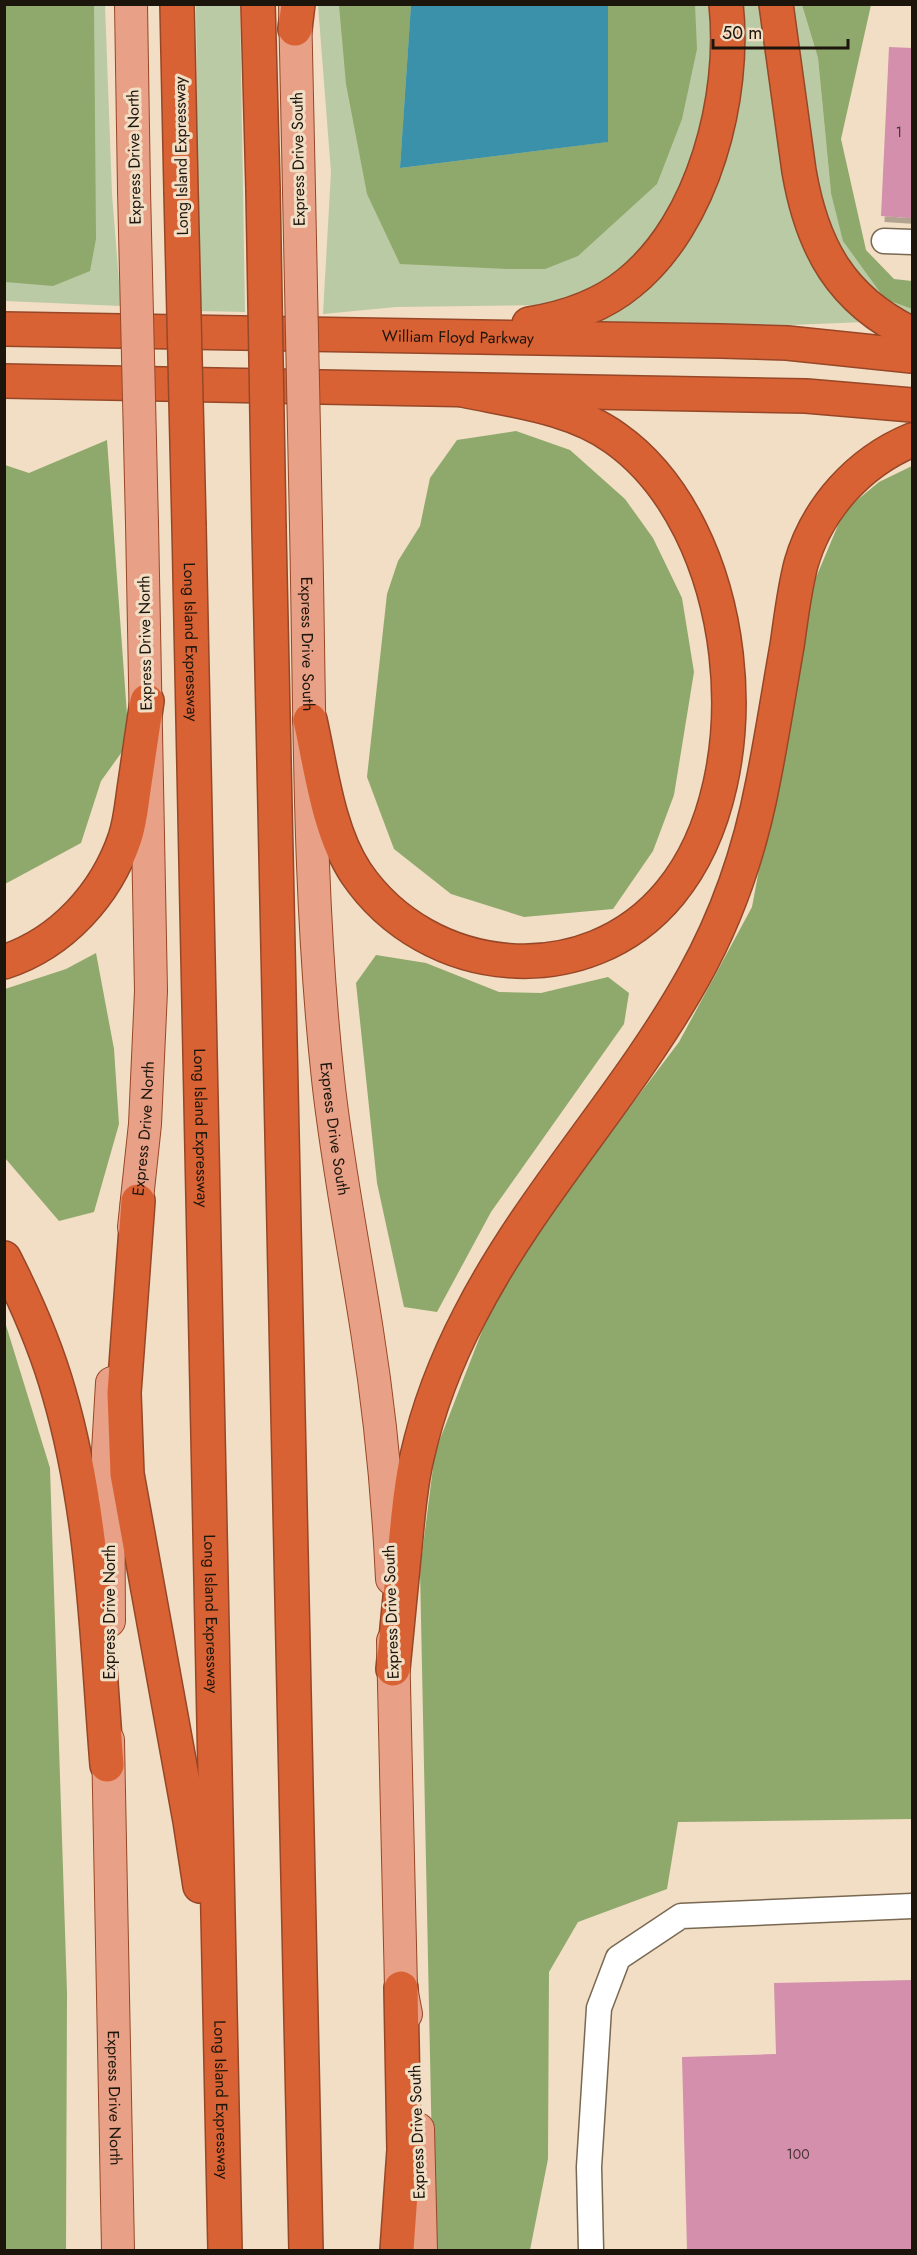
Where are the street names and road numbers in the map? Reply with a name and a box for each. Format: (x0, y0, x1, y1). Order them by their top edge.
street label: Long Island Expressway (168, 75, 194, 236)
street label: Express Drive North (121, 89, 147, 225)
street label: Express Drive South (285, 92, 311, 226)
street label: William Floyd Parkway (382, 324, 535, 349)
street label: Long Island Expressway (178, 562, 205, 723)
street label: Express Drive North (132, 575, 158, 711)
street label: Express Drive South (295, 576, 321, 711)
street label: Long Island Expressway (188, 1048, 215, 1209)
street label: Express Drive North (126, 1061, 159, 1197)
street label: Express Drive South (315, 1061, 356, 1197)
street label: Long Island Expressway (199, 1534, 225, 1694)
street label: Express Drive North (98, 1544, 121, 1680)
street label: Express Drive South (377, 1544, 405, 1680)
street label: Long Island Expressway (209, 2020, 235, 2180)
street label: Express Drive North (102, 2030, 128, 2166)
street label: Express Drive South (403, 2064, 431, 2200)

